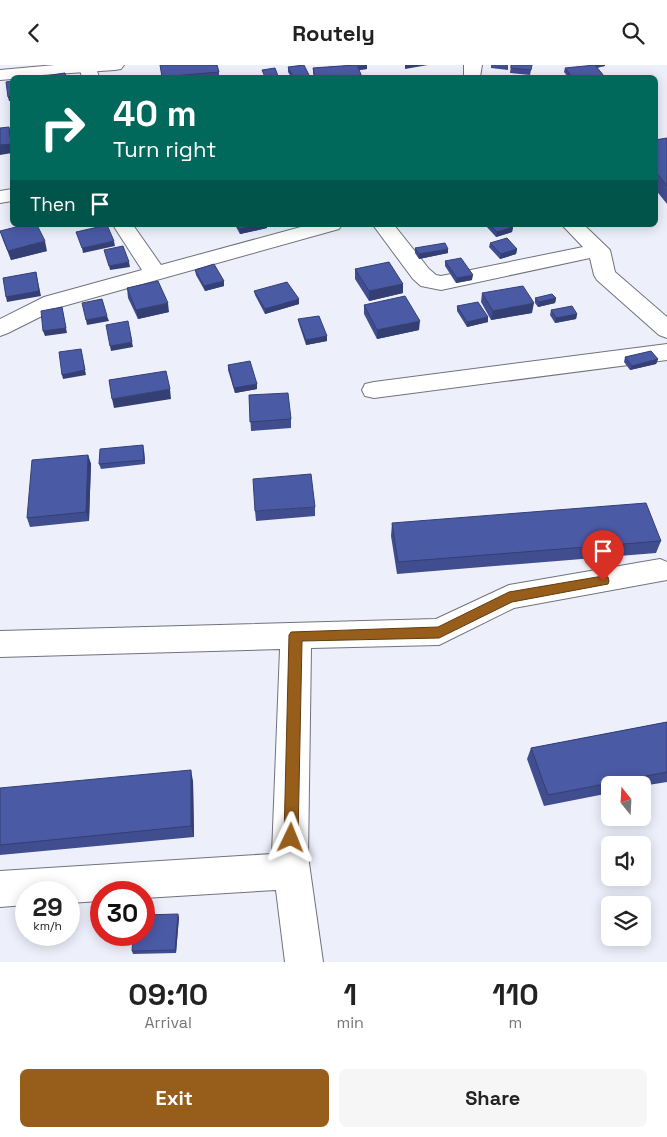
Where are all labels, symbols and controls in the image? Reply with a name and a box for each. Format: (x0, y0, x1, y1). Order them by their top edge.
icon: back (20, 19, 48, 47)
text: Routely (292, 19, 375, 47)
icon: search (619, 19, 647, 47)
text: 40 m (113, 92, 197, 136)
icon: right (30, 95, 95, 160)
text: Turn right (113, 135, 216, 163)
icon: arrive (86, 190, 114, 218)
text: Then (30, 192, 76, 217)
pin (582, 530, 624, 581)
icon: arrive (589, 537, 617, 565)
north arrow (601, 776, 651, 826)
map controls (601, 776, 651, 946)
position arrow (264, 811, 316, 863)
button: sound (601, 836, 651, 886)
speed limit sign: 30 (90, 881, 155, 946)
text: 29 (32, 891, 63, 923)
button: layers (601, 896, 651, 946)
text: km/h (33, 918, 62, 934)
text: 09:10 (128, 975, 208, 1014)
text: 1 (343, 975, 357, 1014)
text: 110 (492, 975, 539, 1014)
text: Arrival (144, 1012, 192, 1033)
text: min (336, 1012, 364, 1033)
text: m (509, 1012, 522, 1033)
button: Exit (20, 1069, 329, 1127)
button: Share (339, 1069, 647, 1127)

